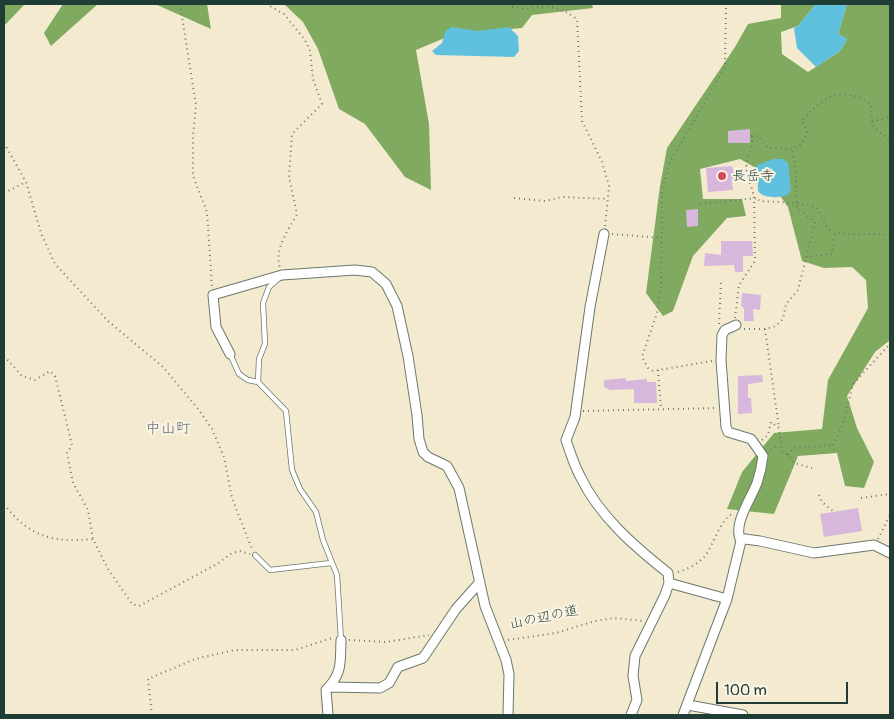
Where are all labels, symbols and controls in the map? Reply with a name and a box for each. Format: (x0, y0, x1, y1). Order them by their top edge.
place label: 長岳寺 (732, 168, 774, 184)
marker: 長岳寺 (716, 170, 728, 182)
district label: 中山町 (146, 420, 190, 438)
street label: 山の辺の道 (508, 603, 580, 633)
scale bar (719, 672, 852, 704)
text: 100 m (724, 681, 767, 700)

